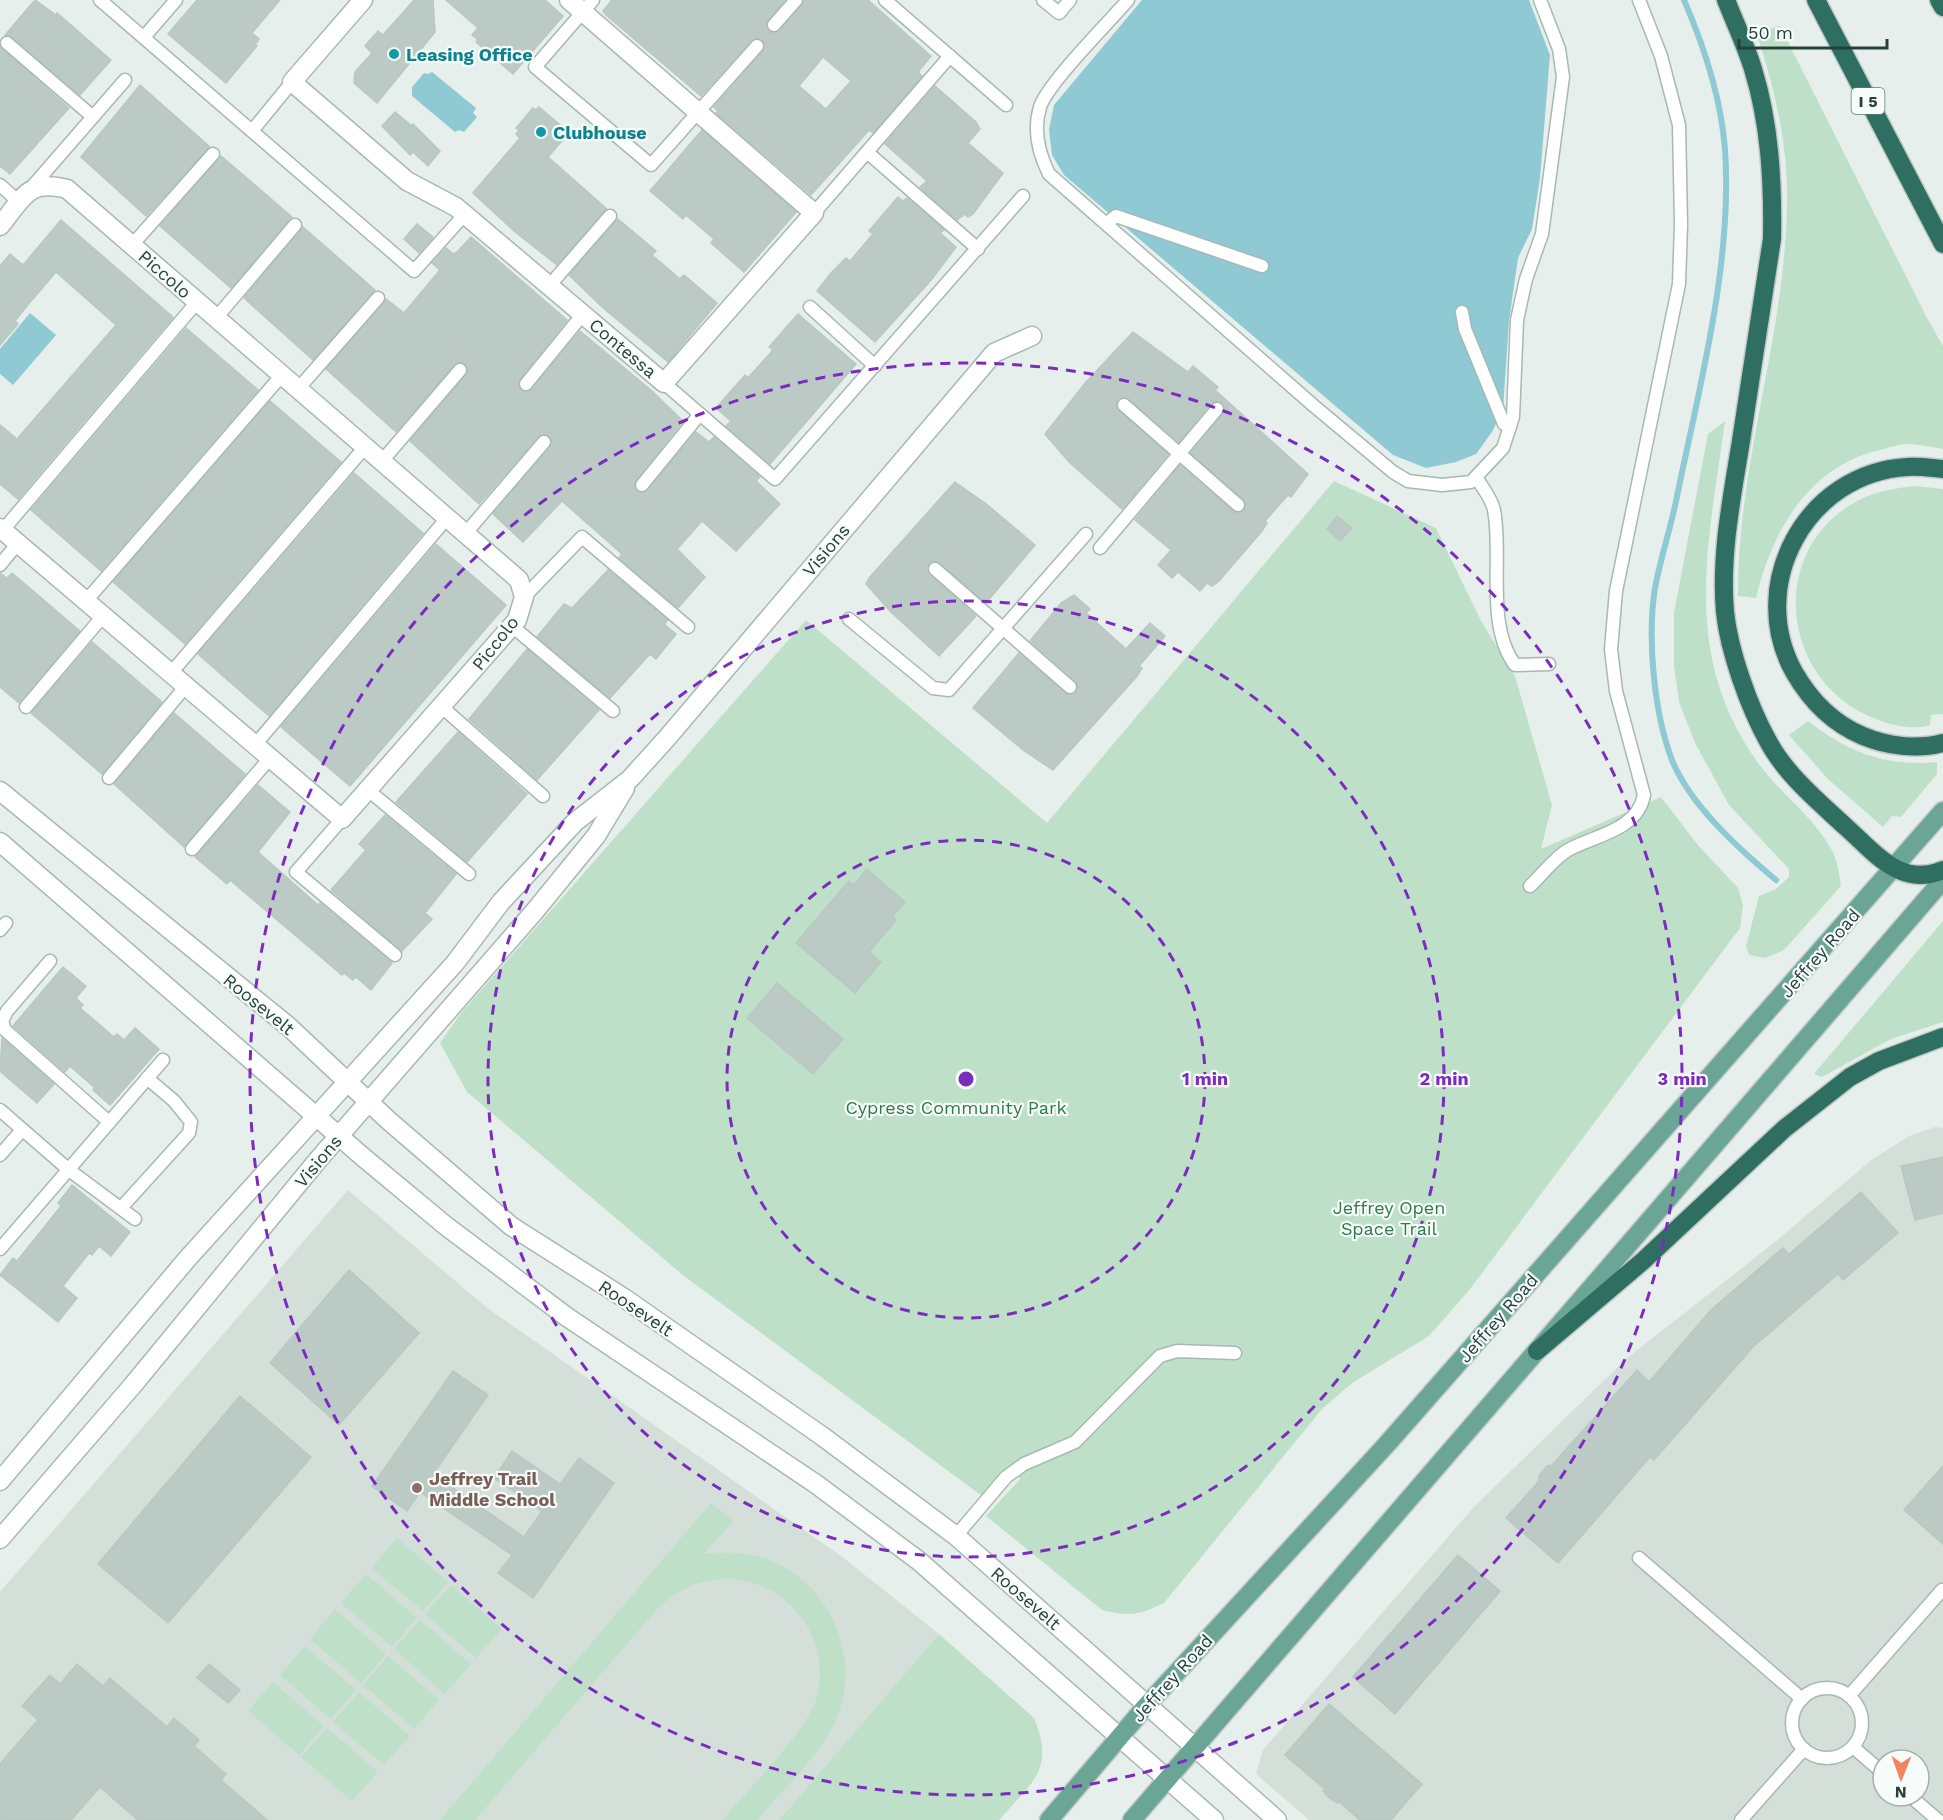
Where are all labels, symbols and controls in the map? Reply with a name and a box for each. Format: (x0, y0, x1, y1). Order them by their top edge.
scale bar (1739, 12, 1888, 50)
text: 50 m (1748, 22, 1793, 43)
place label: Leasing Office (406, 44, 533, 65)
marker: Leasing Office (387, 47, 401, 61)
road number: I 5 (1852, 88, 1884, 114)
place label: Clubhouse (553, 122, 647, 143)
marker: Clubhouse (534, 125, 548, 139)
street label: Piccolo (134, 245, 196, 303)
street label: Contessa (585, 314, 661, 382)
street label: Visions (798, 519, 854, 581)
street label: Piccolo (467, 612, 523, 674)
street label: Jeffrey Road (1776, 904, 1864, 1002)
street label: Roosevelt (219, 969, 299, 1039)
text: 1 min (1182, 1068, 1228, 1089)
text: 2 min (1419, 1068, 1469, 1089)
text: 3 min (1657, 1068, 1707, 1089)
centre of rings (956, 1069, 976, 1089)
park label: Cypress Community Park (845, 1097, 1067, 1118)
street label: Visions (290, 1130, 346, 1192)
park label: Jeffrey Open Space Trail (1333, 1197, 1445, 1239)
street label: Jeffrey Road (1454, 1269, 1542, 1367)
street label: Roosevelt (595, 1275, 678, 1341)
place label: Jeffrey Trail Middle School (429, 1468, 555, 1510)
marker: Jeffrey Trail Middle School (410, 1481, 424, 1495)
street label: Roosevelt (987, 1562, 1065, 1634)
street label: Jeffrey Road (1127, 1630, 1217, 1726)
north arrow (1871, 1748, 1931, 1808)
text: N (1895, 1783, 1907, 1802)

